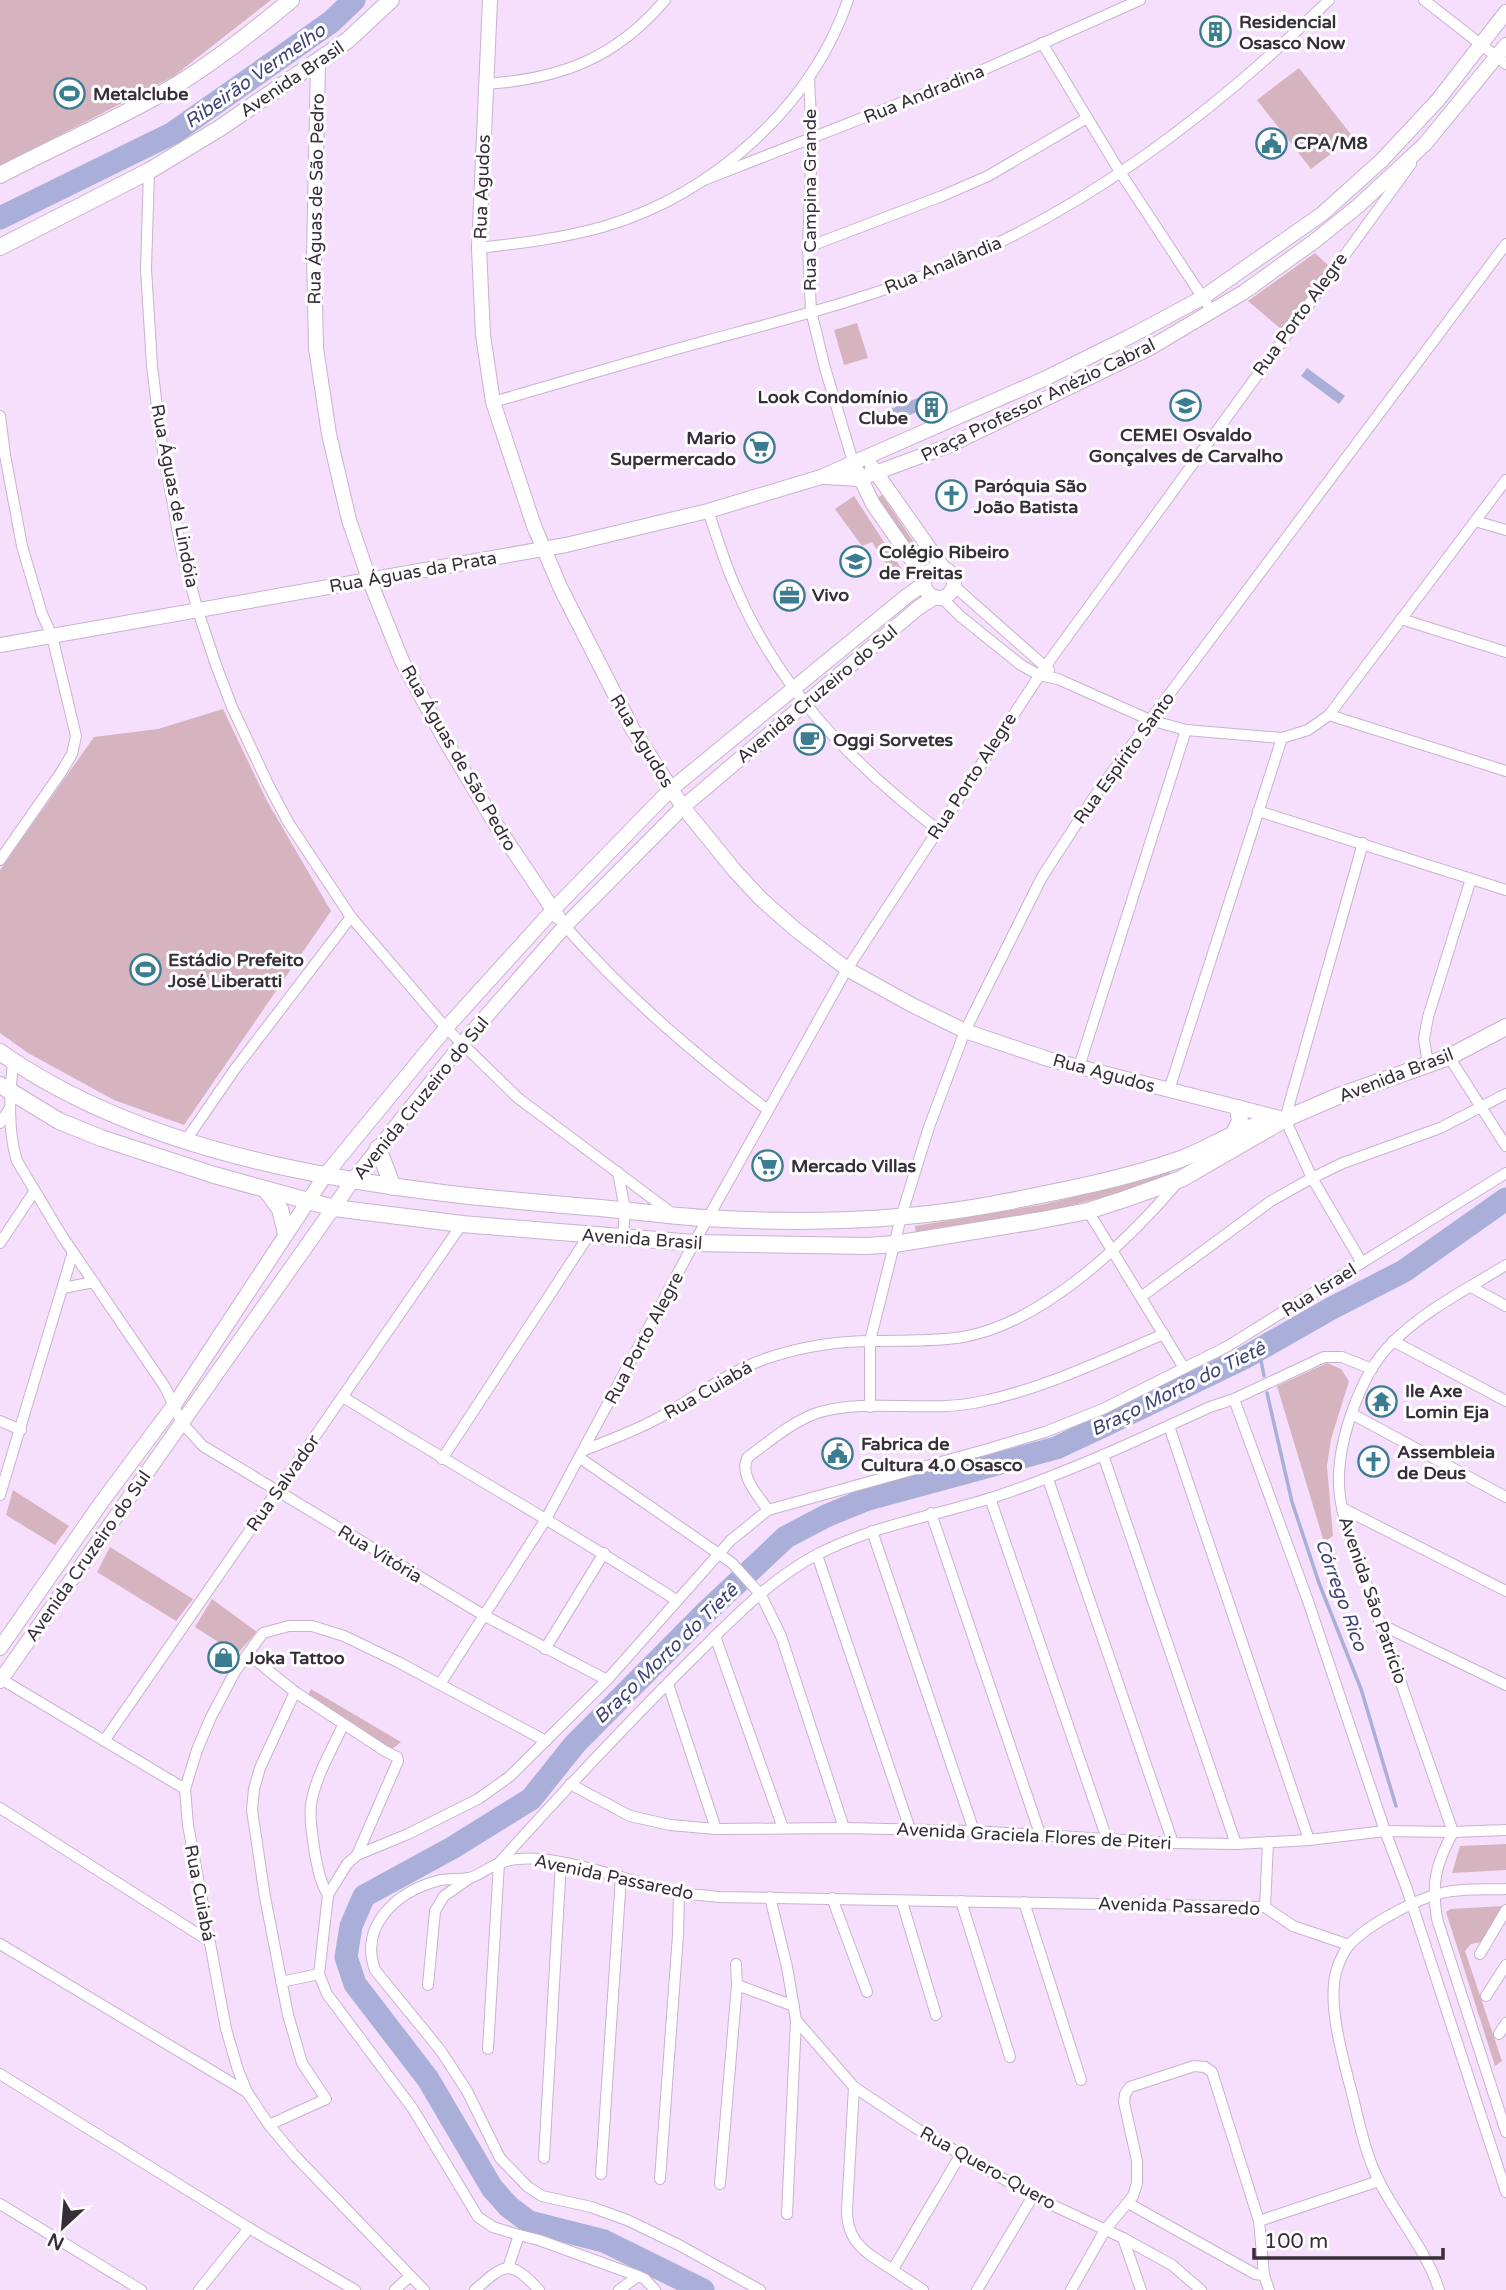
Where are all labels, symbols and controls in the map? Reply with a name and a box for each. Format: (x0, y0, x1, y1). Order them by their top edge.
place label: Residencial Osasco Now (1239, 11, 1346, 54)
building icon: Residencial Osasco Now (1199, 15, 1233, 49)
water label: Ribeirão Vermelho (181, 18, 331, 133)
street label: Avenida Brasil (236, 36, 348, 122)
street label: Rua Andradina (860, 60, 988, 128)
sports icon: Metalclube (53, 77, 87, 111)
place label: Metalclube (93, 83, 188, 105)
street label: Rua Águas de São Pedro (303, 93, 329, 305)
street label: Rua Campina Grande (799, 109, 821, 291)
public building icon: CPA/M8 (1254, 126, 1288, 160)
place label: CPA/M8 (1294, 132, 1368, 154)
street label: Rua Agudos (469, 134, 495, 240)
street label: Rua Analândia (881, 231, 1005, 299)
street label: Rua Porto Alegre (1248, 248, 1352, 380)
street label: Praça Professor Anézio Cabral (917, 334, 1159, 466)
place label: Look Condomínio Clube (757, 386, 908, 429)
school or university icon: CEMEI Osvaldo Gonçalves de Carvalho (1169, 388, 1203, 422)
building icon: Look Condomínio Clube (914, 390, 948, 424)
street label: Rua Águas de Lindóia (146, 402, 204, 590)
place label: CEMEI Osvaldo Gonçalves de Carvalho (1089, 424, 1283, 467)
place label: Mario Supermercado (610, 427, 736, 470)
supermarket icon: Mario Supermercado (742, 431, 776, 465)
place label: Paróquia São João Batista (973, 475, 1087, 518)
church icon: Paróquia São João Batista (934, 479, 968, 513)
place label: Colégio Ribeiro de Freitas (879, 541, 1009, 584)
school or university icon: Colégio Ribeiro de Freitas (839, 545, 873, 579)
street label: Rua Águas da Prata (328, 546, 498, 598)
office icon: Vivo (772, 578, 806, 612)
place label: Vivo (812, 584, 849, 606)
street label: Avenida Cruzeiro do Sul (732, 620, 902, 768)
street label: Rua Águas de São Pedro (397, 661, 521, 855)
street label: Rua Espírito Santo (1069, 688, 1179, 828)
street label: Rua Agudos (606, 690, 678, 792)
street label: Rua Porto Alegre (923, 708, 1021, 844)
cafe icon: Oggi Sorvetes (793, 723, 827, 757)
place label: Oggi Sorvetes (833, 729, 954, 751)
place label: Estádio Prefeito José Liberatti (167, 949, 304, 992)
sports icon: Estádio Prefeito José Liberatti (128, 953, 162, 987)
street label: Avenida Cruzeiro do Sul (348, 1012, 494, 1184)
street label: Avenida Brasil (1336, 1043, 1456, 1107)
street label: Rua Agudos (1050, 1049, 1158, 1097)
supermarket icon: Mercado Villas (751, 1149, 785, 1183)
place label: Mercado Villas (791, 1155, 917, 1177)
street label: Avenida Brasil (581, 1224, 703, 1254)
street label: Rua Israel (1278, 1258, 1360, 1322)
street label: Rua Porto Alegre (600, 1268, 688, 1408)
water label: Braço Morto do Tietê (1087, 1337, 1270, 1441)
street label: Rua Cuiabá (660, 1356, 756, 1424)
place label: Ile Axe Lomin Eja (1405, 1380, 1489, 1423)
temple icon: Ile Axe Lomin Eja (1365, 1384, 1399, 1418)
street label: Rua Salvador (242, 1430, 324, 1536)
place label: Fabrica de Cultura 4.0 Osasco (861, 1433, 1023, 1476)
public building icon: Fabrica de Cultura 4.0 Osasco (821, 1437, 855, 1471)
place label: Assembleia de Deus (1397, 1441, 1495, 1484)
church icon: Assembleia de Deus (1357, 1445, 1391, 1479)
street label: Avenida Cruzeiro do Sul (21, 1466, 155, 1646)
street label: Avenida São Patrício (1334, 1513, 1412, 1687)
street label: Rua Vitória (334, 1520, 426, 1588)
water label: Córrego Rico (1311, 1536, 1372, 1655)
water label: Braço Morto do Tietê (590, 1579, 743, 1728)
shop icon: Joka Tattoo (206, 1641, 240, 1675)
place label: Joka Tattoo (245, 1647, 345, 1669)
street label: Avenida Graciela Flores de Piteri (896, 1818, 1172, 1854)
street label: Rua Cuiabá (180, 1843, 220, 1943)
street label: Avenida Passaredo (532, 1849, 696, 1905)
street label: Avenida Passaredo (1098, 1892, 1261, 1920)
street label: Rua Quero-Quero (916, 2121, 1060, 2215)
north arrow (28, 2192, 98, 2262)
scale bar (1254, 2216, 1443, 2260)
text: N (44, 2228, 68, 2255)
text: 100 m (1264, 2229, 1328, 2254)

